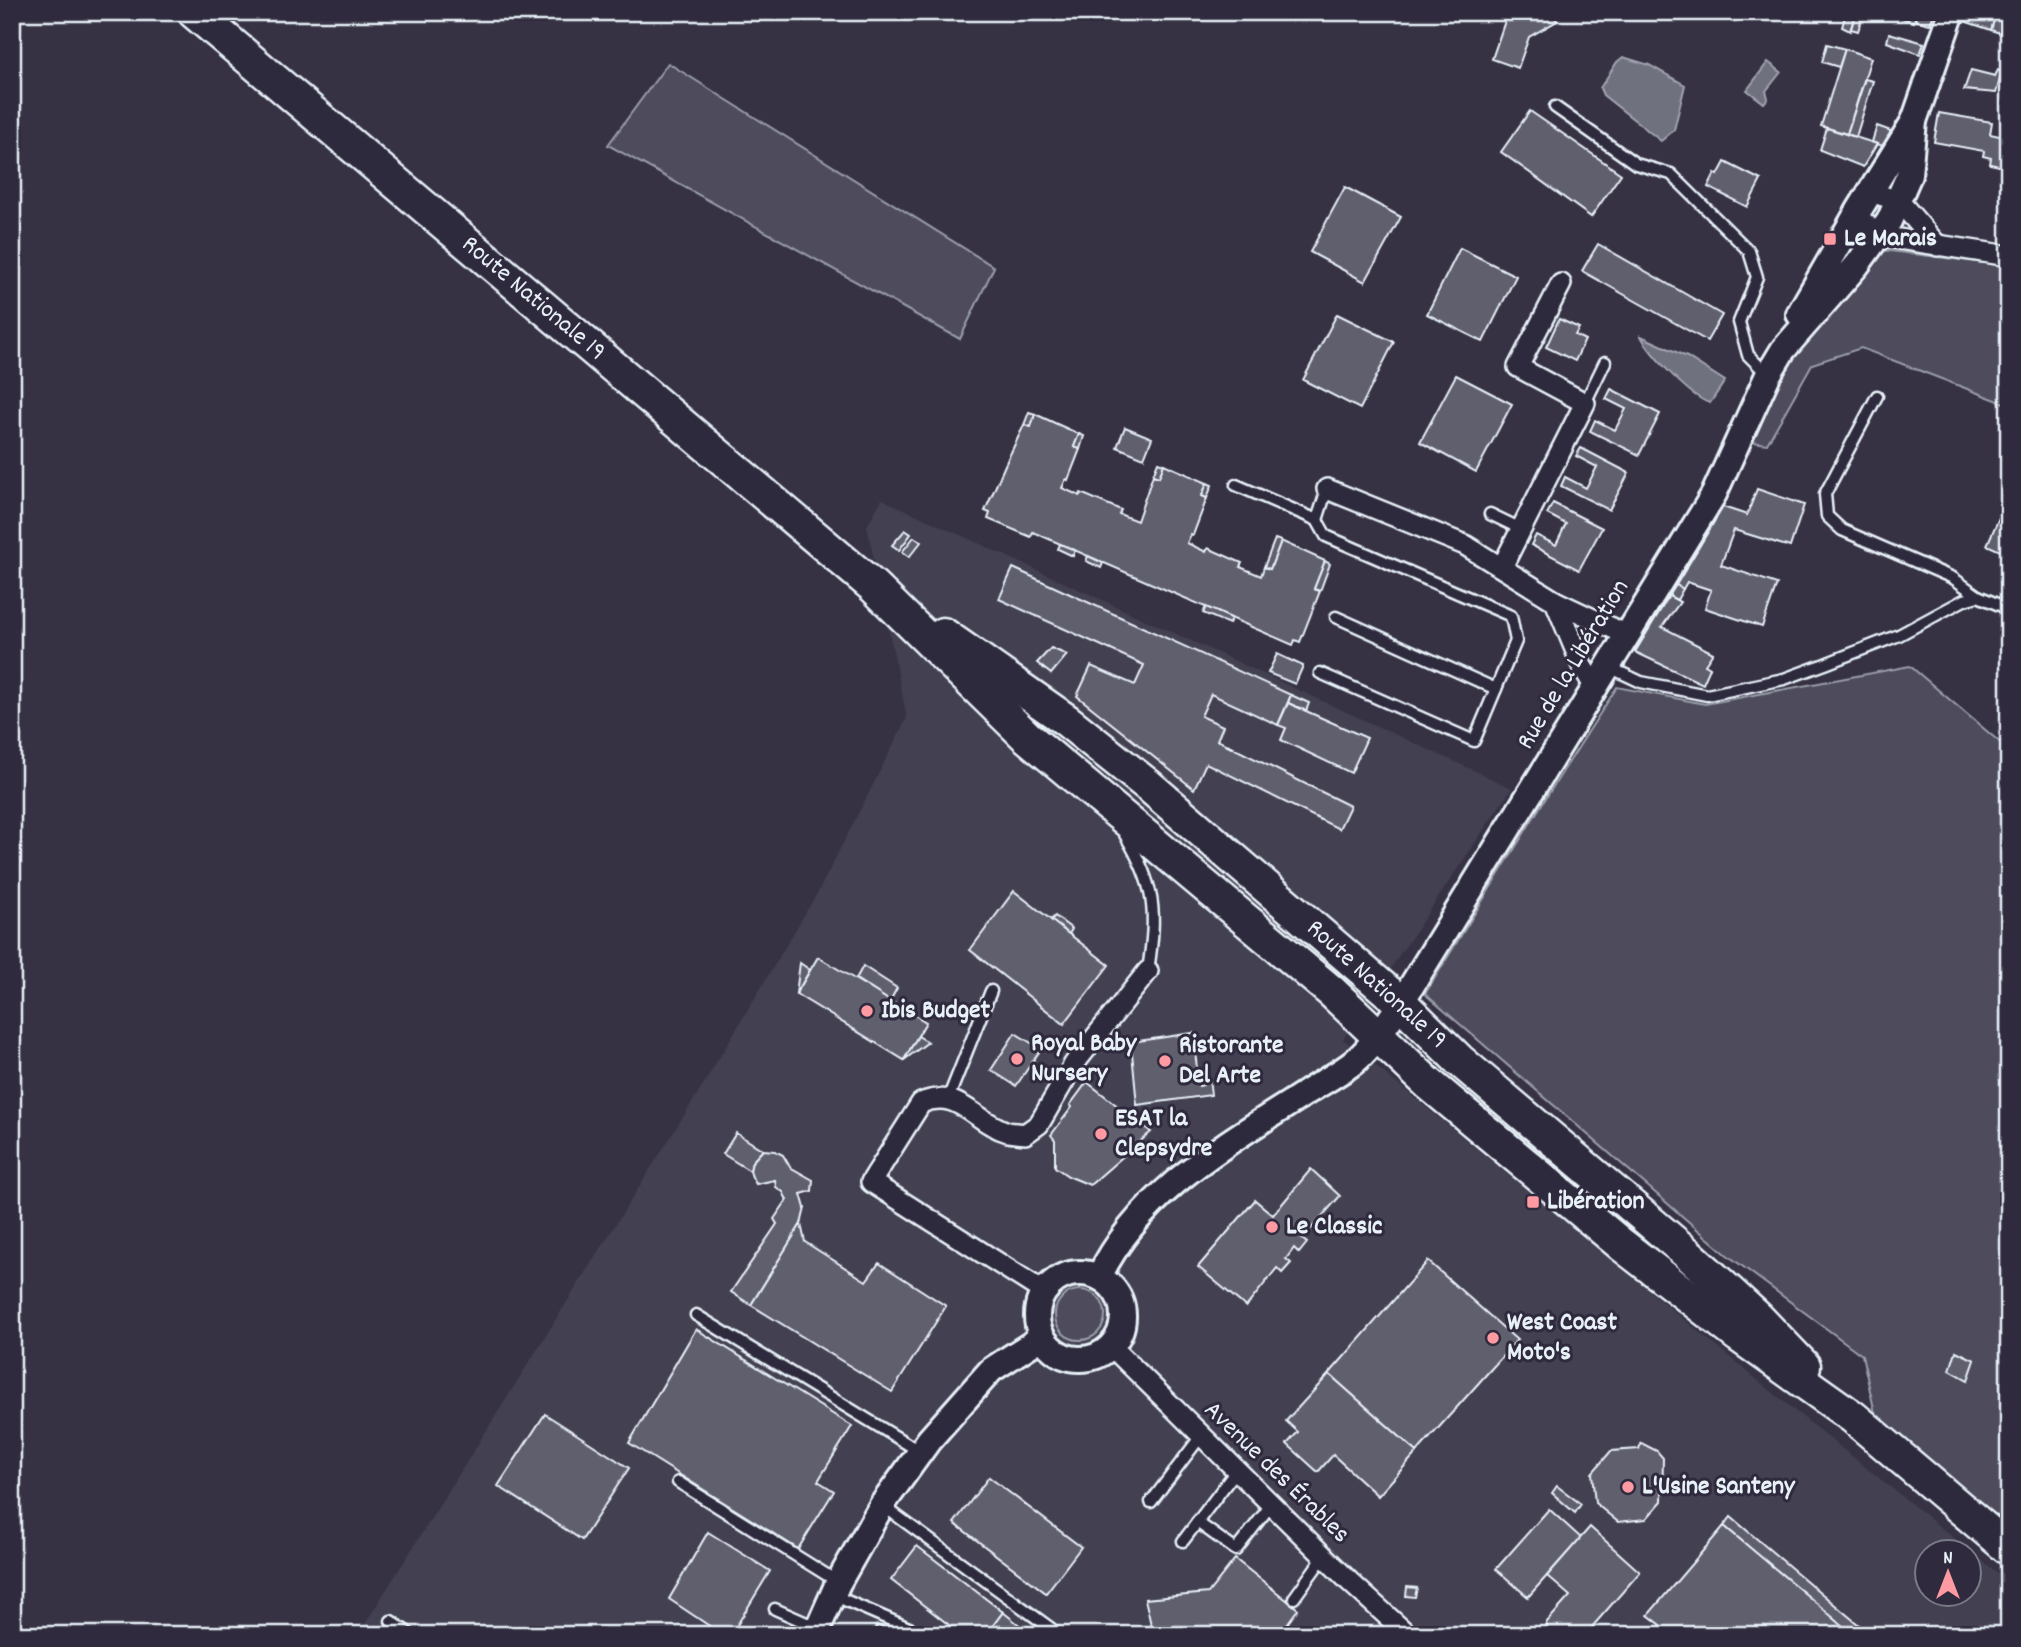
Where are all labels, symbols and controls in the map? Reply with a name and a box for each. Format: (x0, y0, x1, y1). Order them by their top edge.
place label: Le Marais (1844, 221, 1937, 258)
street label: Route Nationale 19 (453, 227, 613, 371)
marker: Le Marais (1822, 231, 1838, 247)
street label: Rue de la Libération (1508, 573, 1640, 757)
street label: Route Nationale 19 (1297, 911, 1455, 1059)
place label: Ibis Budget (881, 993, 991, 1030)
marker: Ibis Budget (859, 1003, 875, 1019)
place label: Royal Baby Nursery (1031, 1026, 1138, 1093)
place label: Ristorante Del Arte (1179, 1028, 1283, 1095)
marker: Royal Baby Nursery (1009, 1051, 1025, 1067)
marker: Ristorante Del Arte (1157, 1053, 1173, 1069)
place label: ESAT la Clepsydre (1115, 1101, 1212, 1168)
marker: ESAT la Clepsydre (1093, 1126, 1109, 1142)
place label: Libération (1547, 1184, 1645, 1221)
marker: Libération (1525, 1194, 1541, 1210)
place label: Le Classic (1286, 1209, 1382, 1246)
marker: Le Classic (1264, 1219, 1280, 1235)
place label: West Coast Moto's (1507, 1305, 1617, 1372)
marker: West Coast Moto's (1485, 1330, 1501, 1346)
street label: Avenue des Érables (1194, 1393, 1358, 1553)
place label: L'Usine Santeny (1642, 1469, 1796, 1506)
marker: L'Usine Santeny (1620, 1479, 1636, 1495)
north arrow (1912, 1538, 1982, 1608)
text: N (1943, 1546, 1953, 1573)

